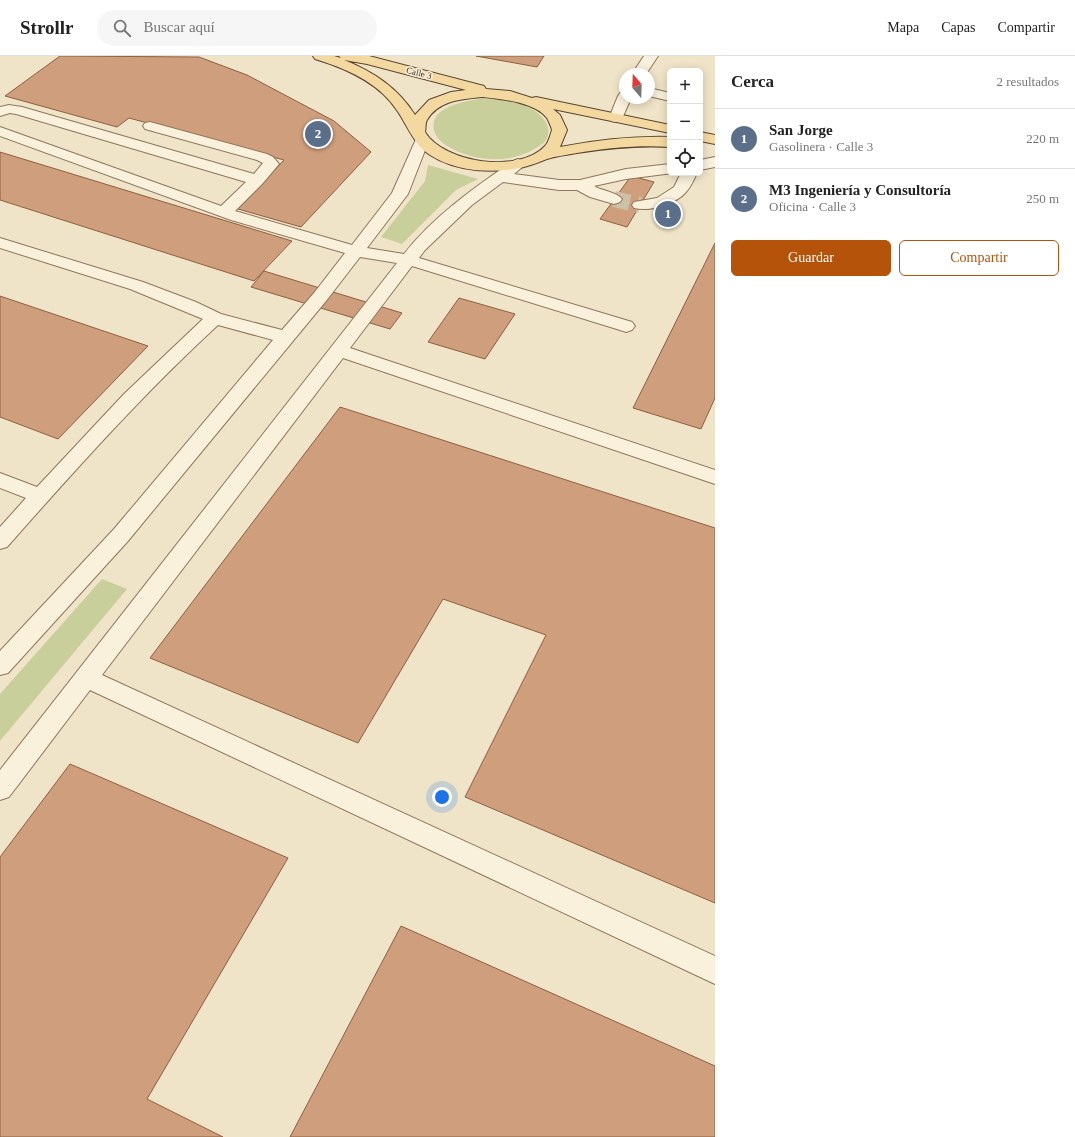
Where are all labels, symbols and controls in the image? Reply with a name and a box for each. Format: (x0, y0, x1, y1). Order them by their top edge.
search box (97, 10, 377, 46)
text: Strollr (20, 17, 73, 38)
icon: search (111, 17, 133, 39)
text: Buscar aquí (143, 19, 215, 35)
text: Mapa (887, 20, 919, 35)
text: Capas (941, 20, 975, 35)
text: Compartir (997, 20, 1055, 35)
street label: Calle 3 (405, 65, 433, 81)
north arrow (619, 68, 655, 104)
map controls (667, 68, 703, 176)
button: + (667, 68, 703, 104)
text: Cerca (731, 72, 774, 91)
text: 2 resultados (997, 74, 1059, 89)
button: − (667, 104, 703, 140)
pin: 2 (305, 119, 331, 149)
text: San Jorge (769, 122, 833, 138)
text: 1 (741, 131, 747, 146)
text: 220 m (1026, 131, 1059, 146)
text: Gasolinera · Calle 3 (769, 139, 873, 154)
button: locate (667, 140, 703, 176)
text: M3 Ingeniería y Consultoría (769, 182, 951, 198)
text: 2 (741, 191, 747, 206)
text: 250 m (1026, 191, 1059, 206)
pin: 1 (655, 199, 681, 229)
text: Oficina · Calle 3 (769, 199, 856, 214)
button: Guardar (731, 240, 891, 276)
button: Compartir (899, 240, 1059, 276)
your location (432, 787, 452, 807)

